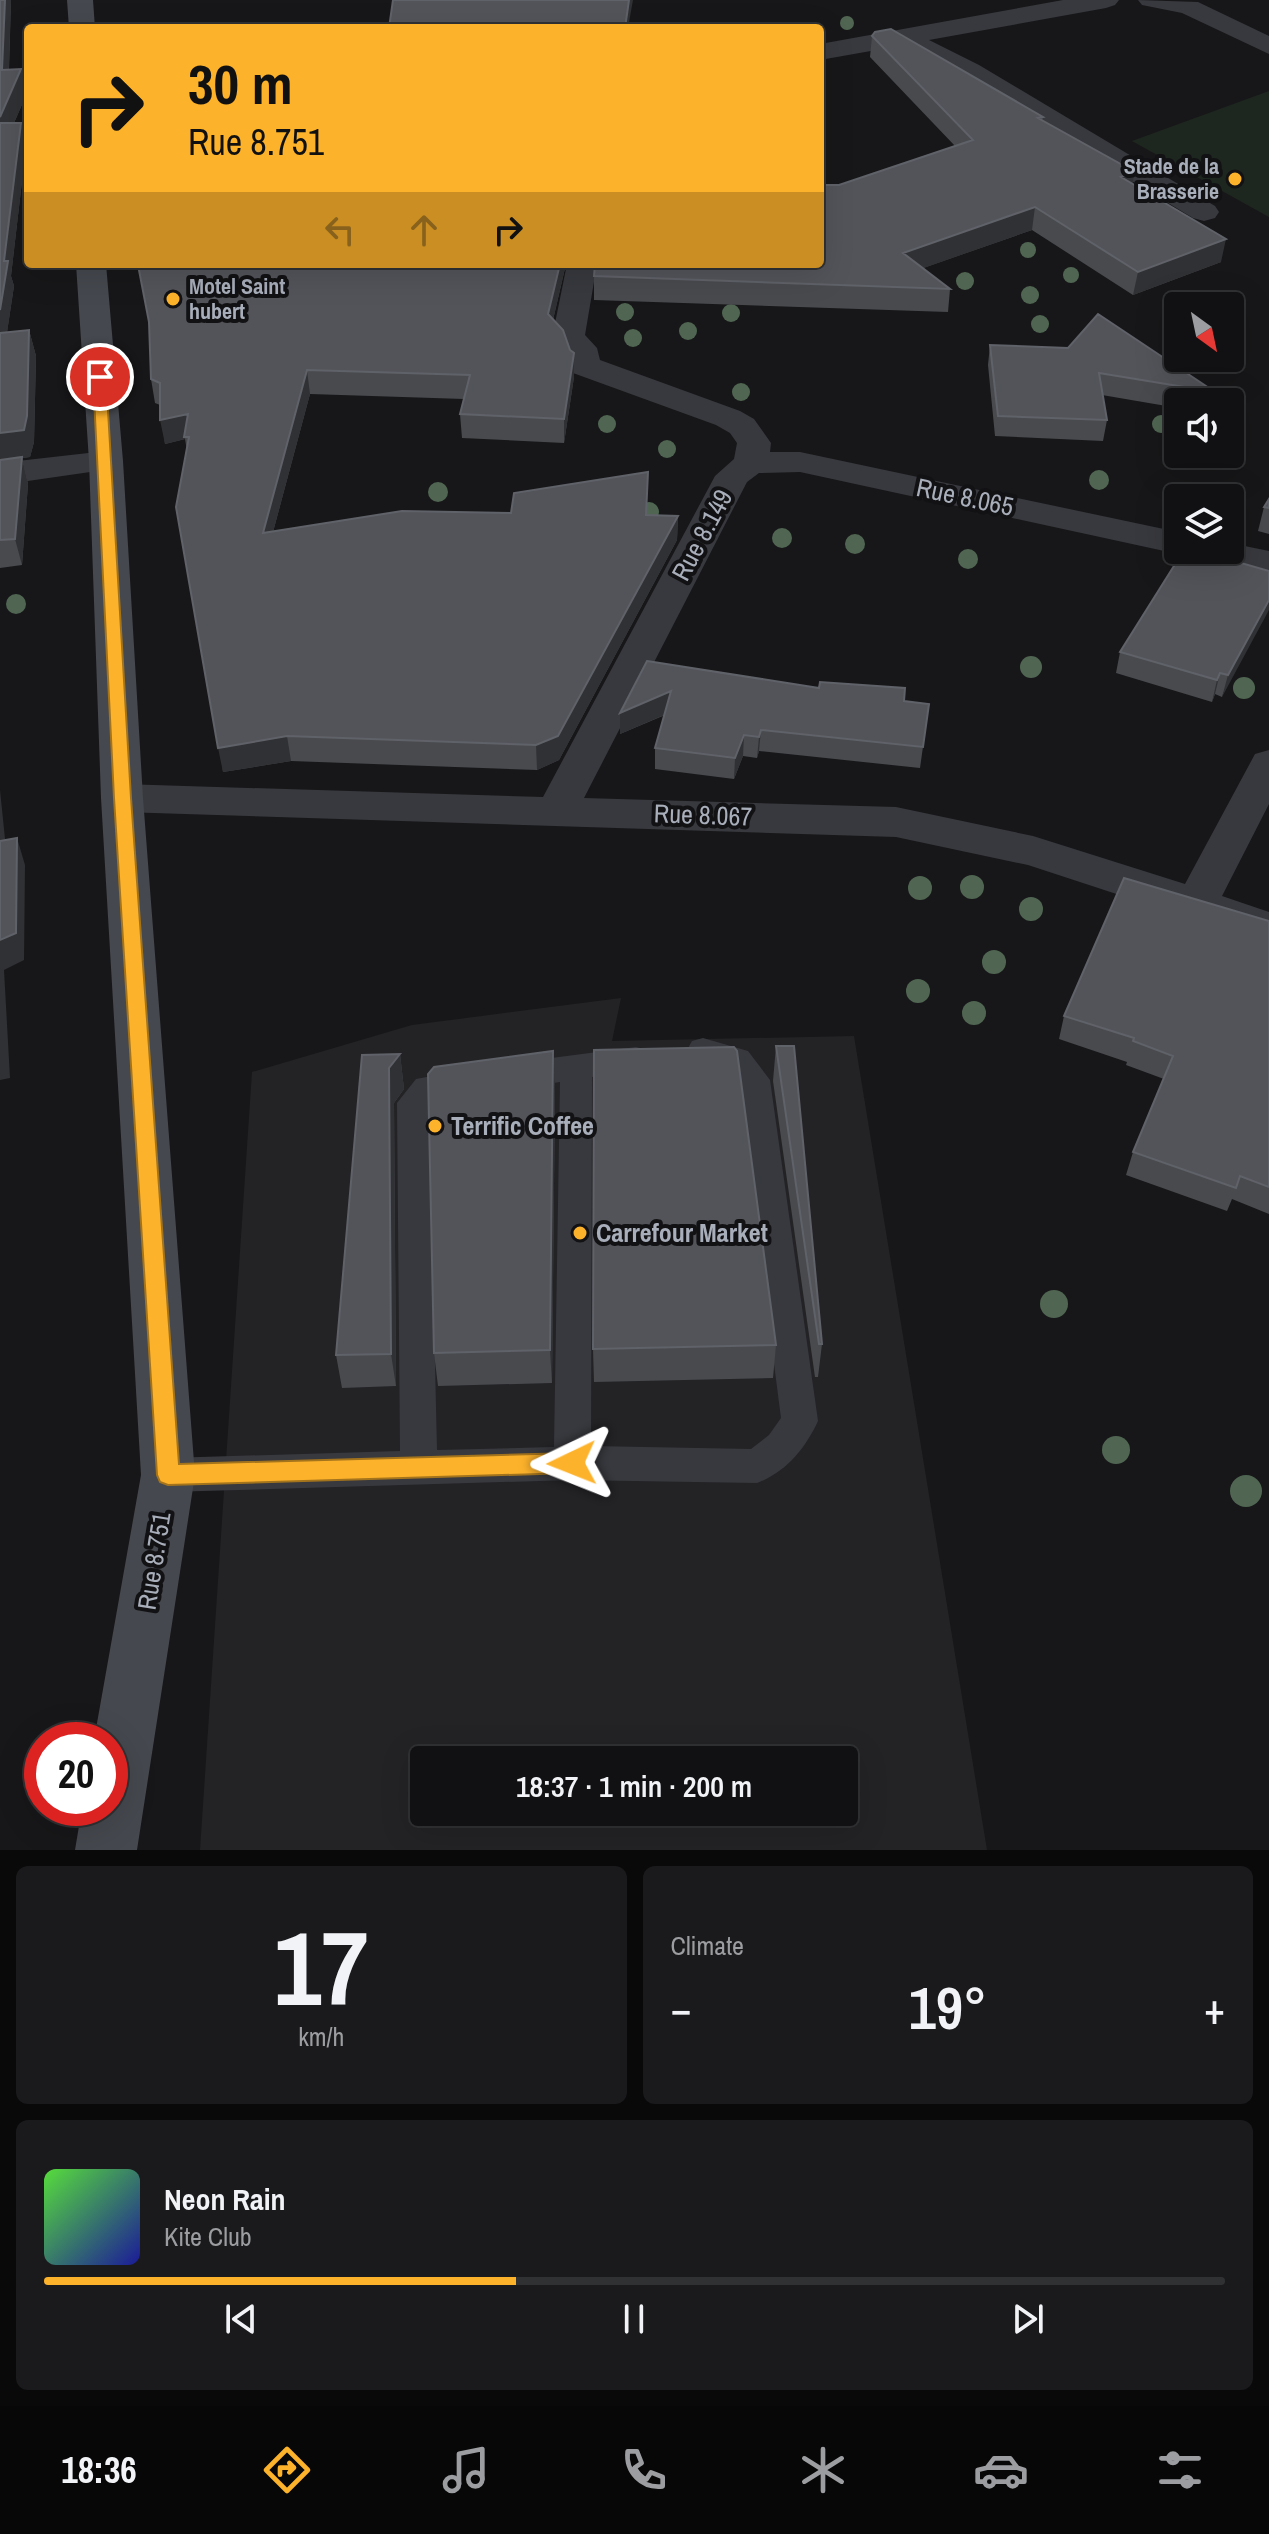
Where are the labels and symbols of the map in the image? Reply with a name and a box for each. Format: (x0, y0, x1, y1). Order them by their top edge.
place label: Stade de la Brasserie (1124, 151, 1219, 206)
marker: Stade de la Brasserie (1226, 170, 1244, 188)
place label: Motel Saint hubert (189, 271, 285, 326)
marker: Motel Saint hubert (164, 290, 182, 308)
north arrow (1164, 292, 1244, 372)
pin (66, 343, 134, 411)
street label: Rue 8.065 (913, 469, 1017, 524)
street label: Rue 8.149 (663, 483, 740, 586)
street label: Rue 8.067 (653, 795, 753, 834)
place label: Terrific Coffee (451, 1108, 594, 1143)
marker: Terrific Coffee (426, 1117, 444, 1135)
place label: Carrefour Market (596, 1215, 768, 1250)
marker: Carrefour Market (571, 1224, 589, 1242)
position arrow (530, 1421, 614, 1505)
street label: Rue 8.751 (129, 1509, 179, 1612)
speed limit sign: 20 (24, 1722, 128, 1826)

